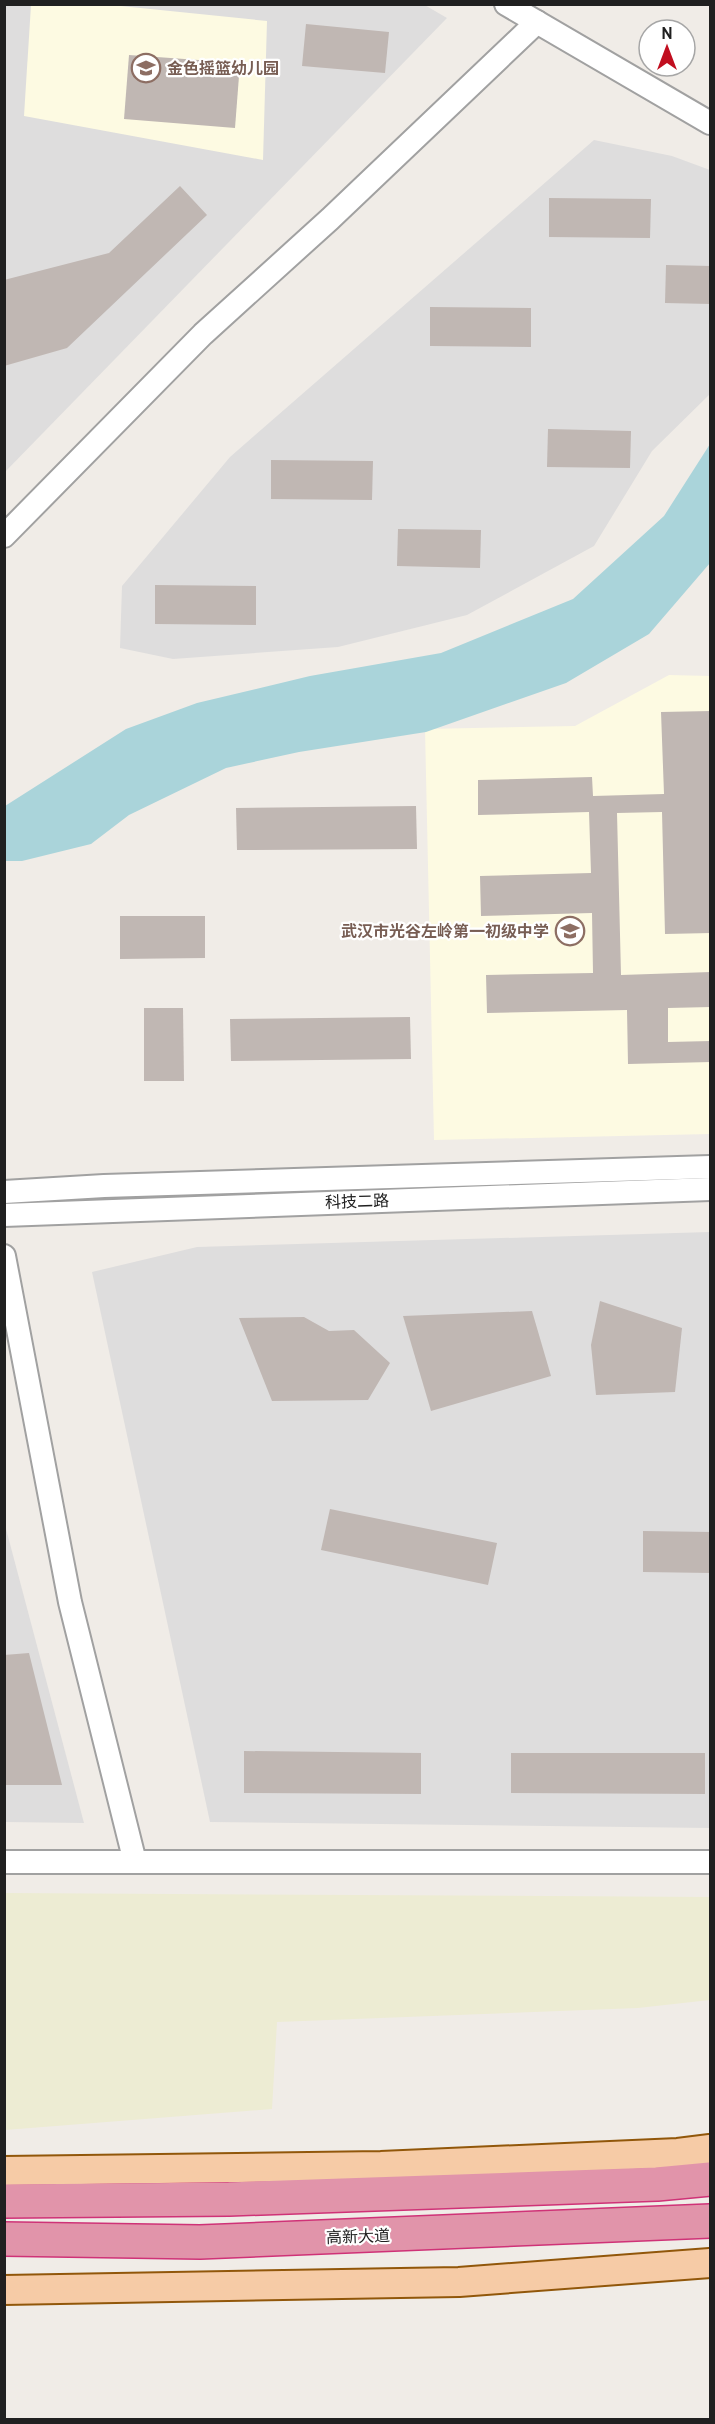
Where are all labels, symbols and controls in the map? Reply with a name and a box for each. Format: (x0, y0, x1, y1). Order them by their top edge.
north arrow (637, 18, 697, 78)
text: N (661, 25, 673, 45)
school or university icon: 金色摇篮幼儿园 (130, 52, 162, 84)
place label: 金色摇篮幼儿园 (167, 59, 279, 80)
school or university icon: 武汉市光谷左岭第一初级中学 (554, 915, 586, 947)
place label: 武汉市光谷左岭第一初级中学 (341, 922, 549, 943)
street label: 科技二路 (325, 1192, 389, 1214)
street label: 高新大道 (326, 2227, 390, 2249)

